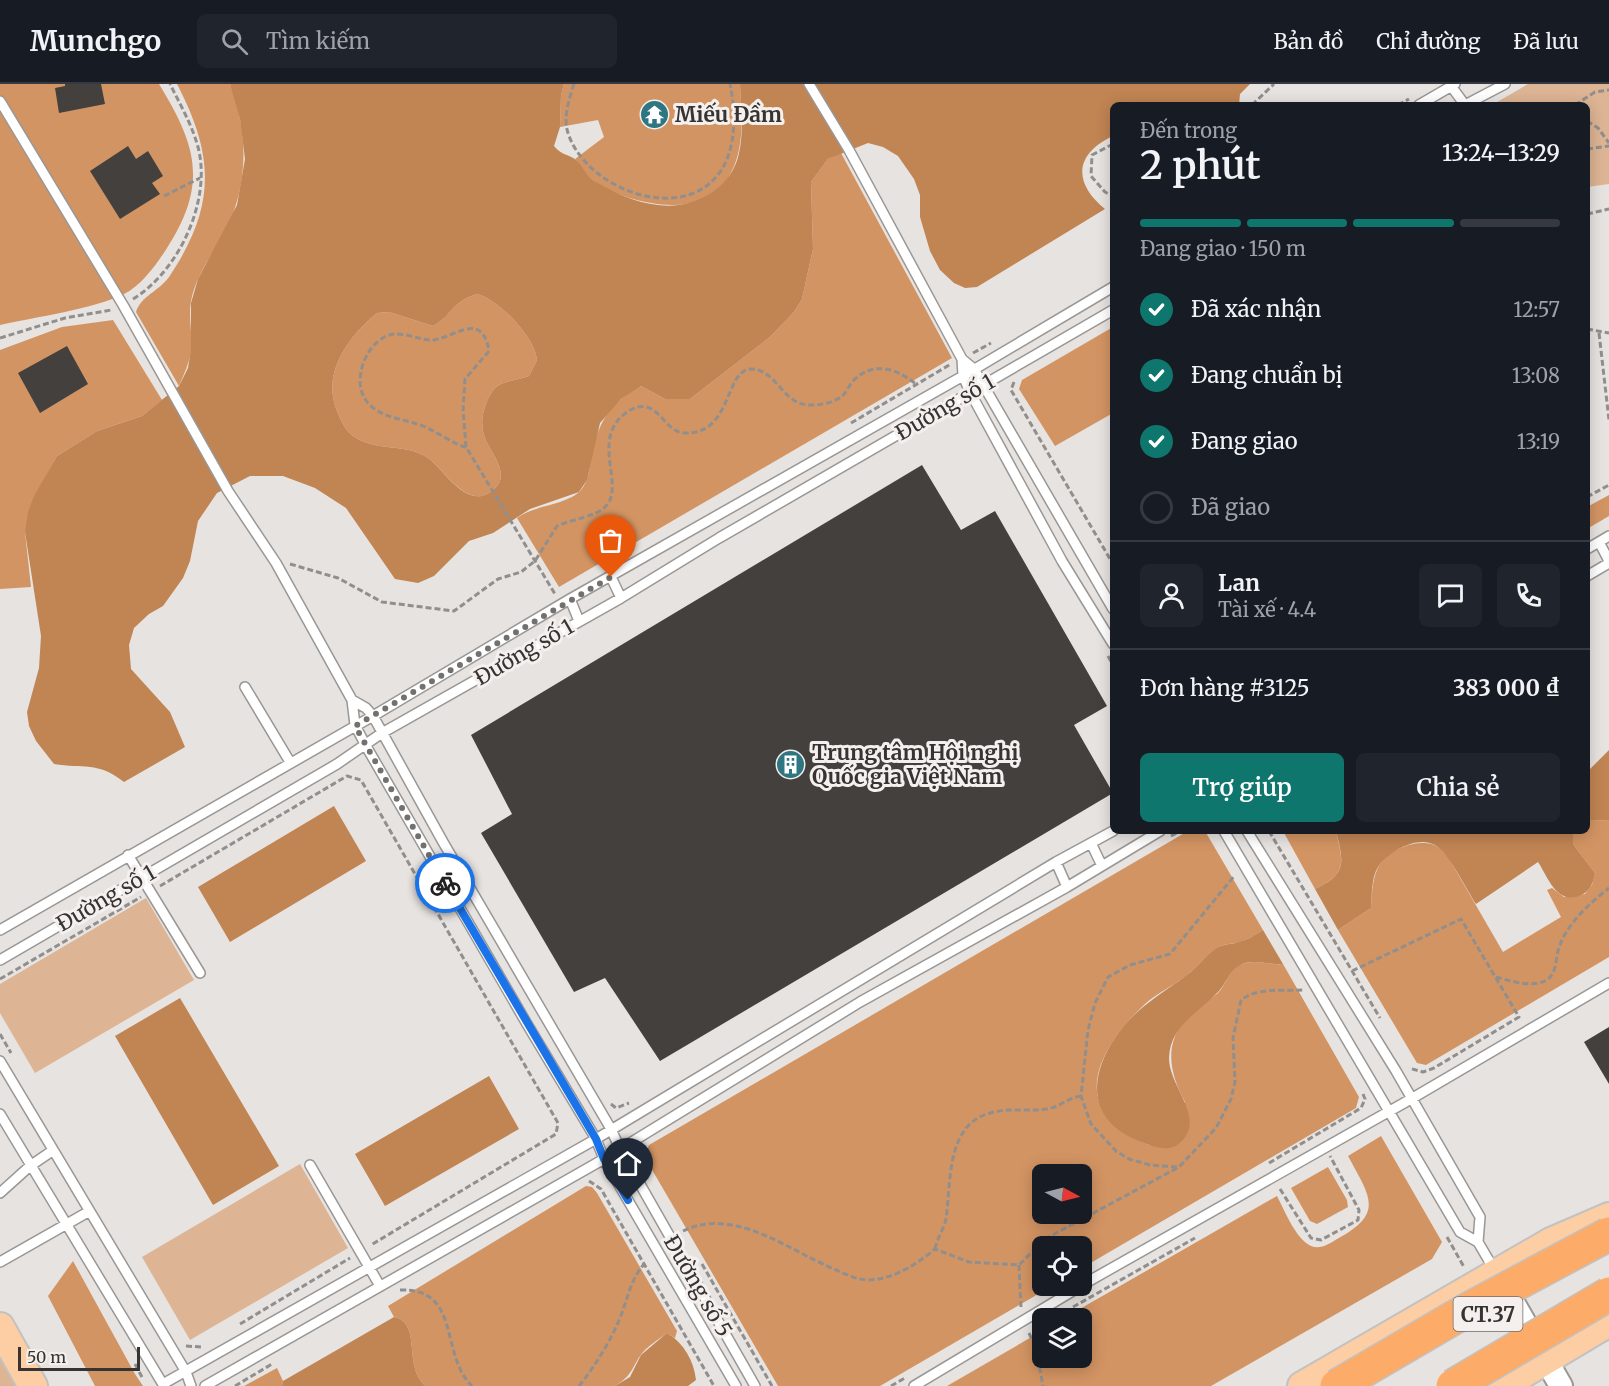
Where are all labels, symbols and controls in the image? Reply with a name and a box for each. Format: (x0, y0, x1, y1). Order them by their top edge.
search box (197, 14, 617, 68)
text: Munchgo (30, 23, 161, 59)
icon: search (218, 25, 251, 58)
text: Tìm kiếm (266, 27, 370, 55)
text: Bản đồ (1273, 28, 1343, 55)
text: Chỉ đường (1376, 28, 1480, 55)
text: Đã lưu (1513, 28, 1579, 55)
temple icon: Miếu Đầm (638, 98, 670, 130)
place label: Miếu Đầm (675, 101, 782, 128)
text: Đến trong (1140, 118, 1237, 143)
text: 13:24–13:29 (1442, 139, 1560, 167)
text: 2 phút (1140, 141, 1261, 190)
text: Đang giao · 150 m (1140, 236, 1306, 261)
icon: check (1140, 293, 1173, 326)
text: Đã xác nhận (1191, 295, 1321, 323)
text: 12:57 (1513, 297, 1560, 322)
icon: check (1140, 359, 1173, 392)
text: Đang chuẩn bị (1191, 361, 1343, 389)
text: 13:08 (1512, 363, 1560, 388)
street label: Đường số 1 (890, 368, 1000, 446)
icon: check (1140, 425, 1173, 458)
text: Đang giao (1191, 427, 1298, 455)
text: 13:19 (1517, 429, 1560, 454)
text: Đã giao (1191, 493, 1270, 521)
pin (585, 515, 636, 577)
icon: bag (594, 524, 627, 557)
button: person (1140, 564, 1203, 627)
button: chat (1419, 564, 1482, 627)
button: phone (1497, 564, 1560, 627)
text: Lan (1218, 569, 1260, 597)
text: Tài xế · 4.4 (1218, 597, 1316, 622)
street label: Đường số 1 (469, 613, 579, 691)
text: Đơn hàng #3125 (1140, 674, 1310, 702)
text: 383 000 ₫ (1453, 674, 1560, 702)
place label: Trung tâm Hội nghị Quốc gia Việt Nam (812, 739, 1018, 790)
building icon: Trung tâm Hội nghị Quốc gia Việt Nam (775, 748, 807, 780)
button: Trợ giúp (1140, 753, 1344, 822)
button: Chia sẻ (1356, 753, 1560, 822)
courier (415, 853, 475, 913)
street label: Đường số 1 (51, 859, 161, 937)
icon: bike (429, 867, 462, 900)
pin (602, 1138, 653, 1200)
icon: home (611, 1147, 644, 1180)
north arrow (1032, 1164, 1092, 1224)
map controls (1032, 1164, 1092, 1368)
street label: Đường số 5 (658, 1230, 738, 1342)
button: locate (1032, 1236, 1092, 1296)
road number: CT.37 (1454, 1297, 1522, 1331)
button: layers (1032, 1308, 1092, 1368)
scale bar (18, 1344, 140, 1372)
text: 50 m (27, 1347, 66, 1367)

